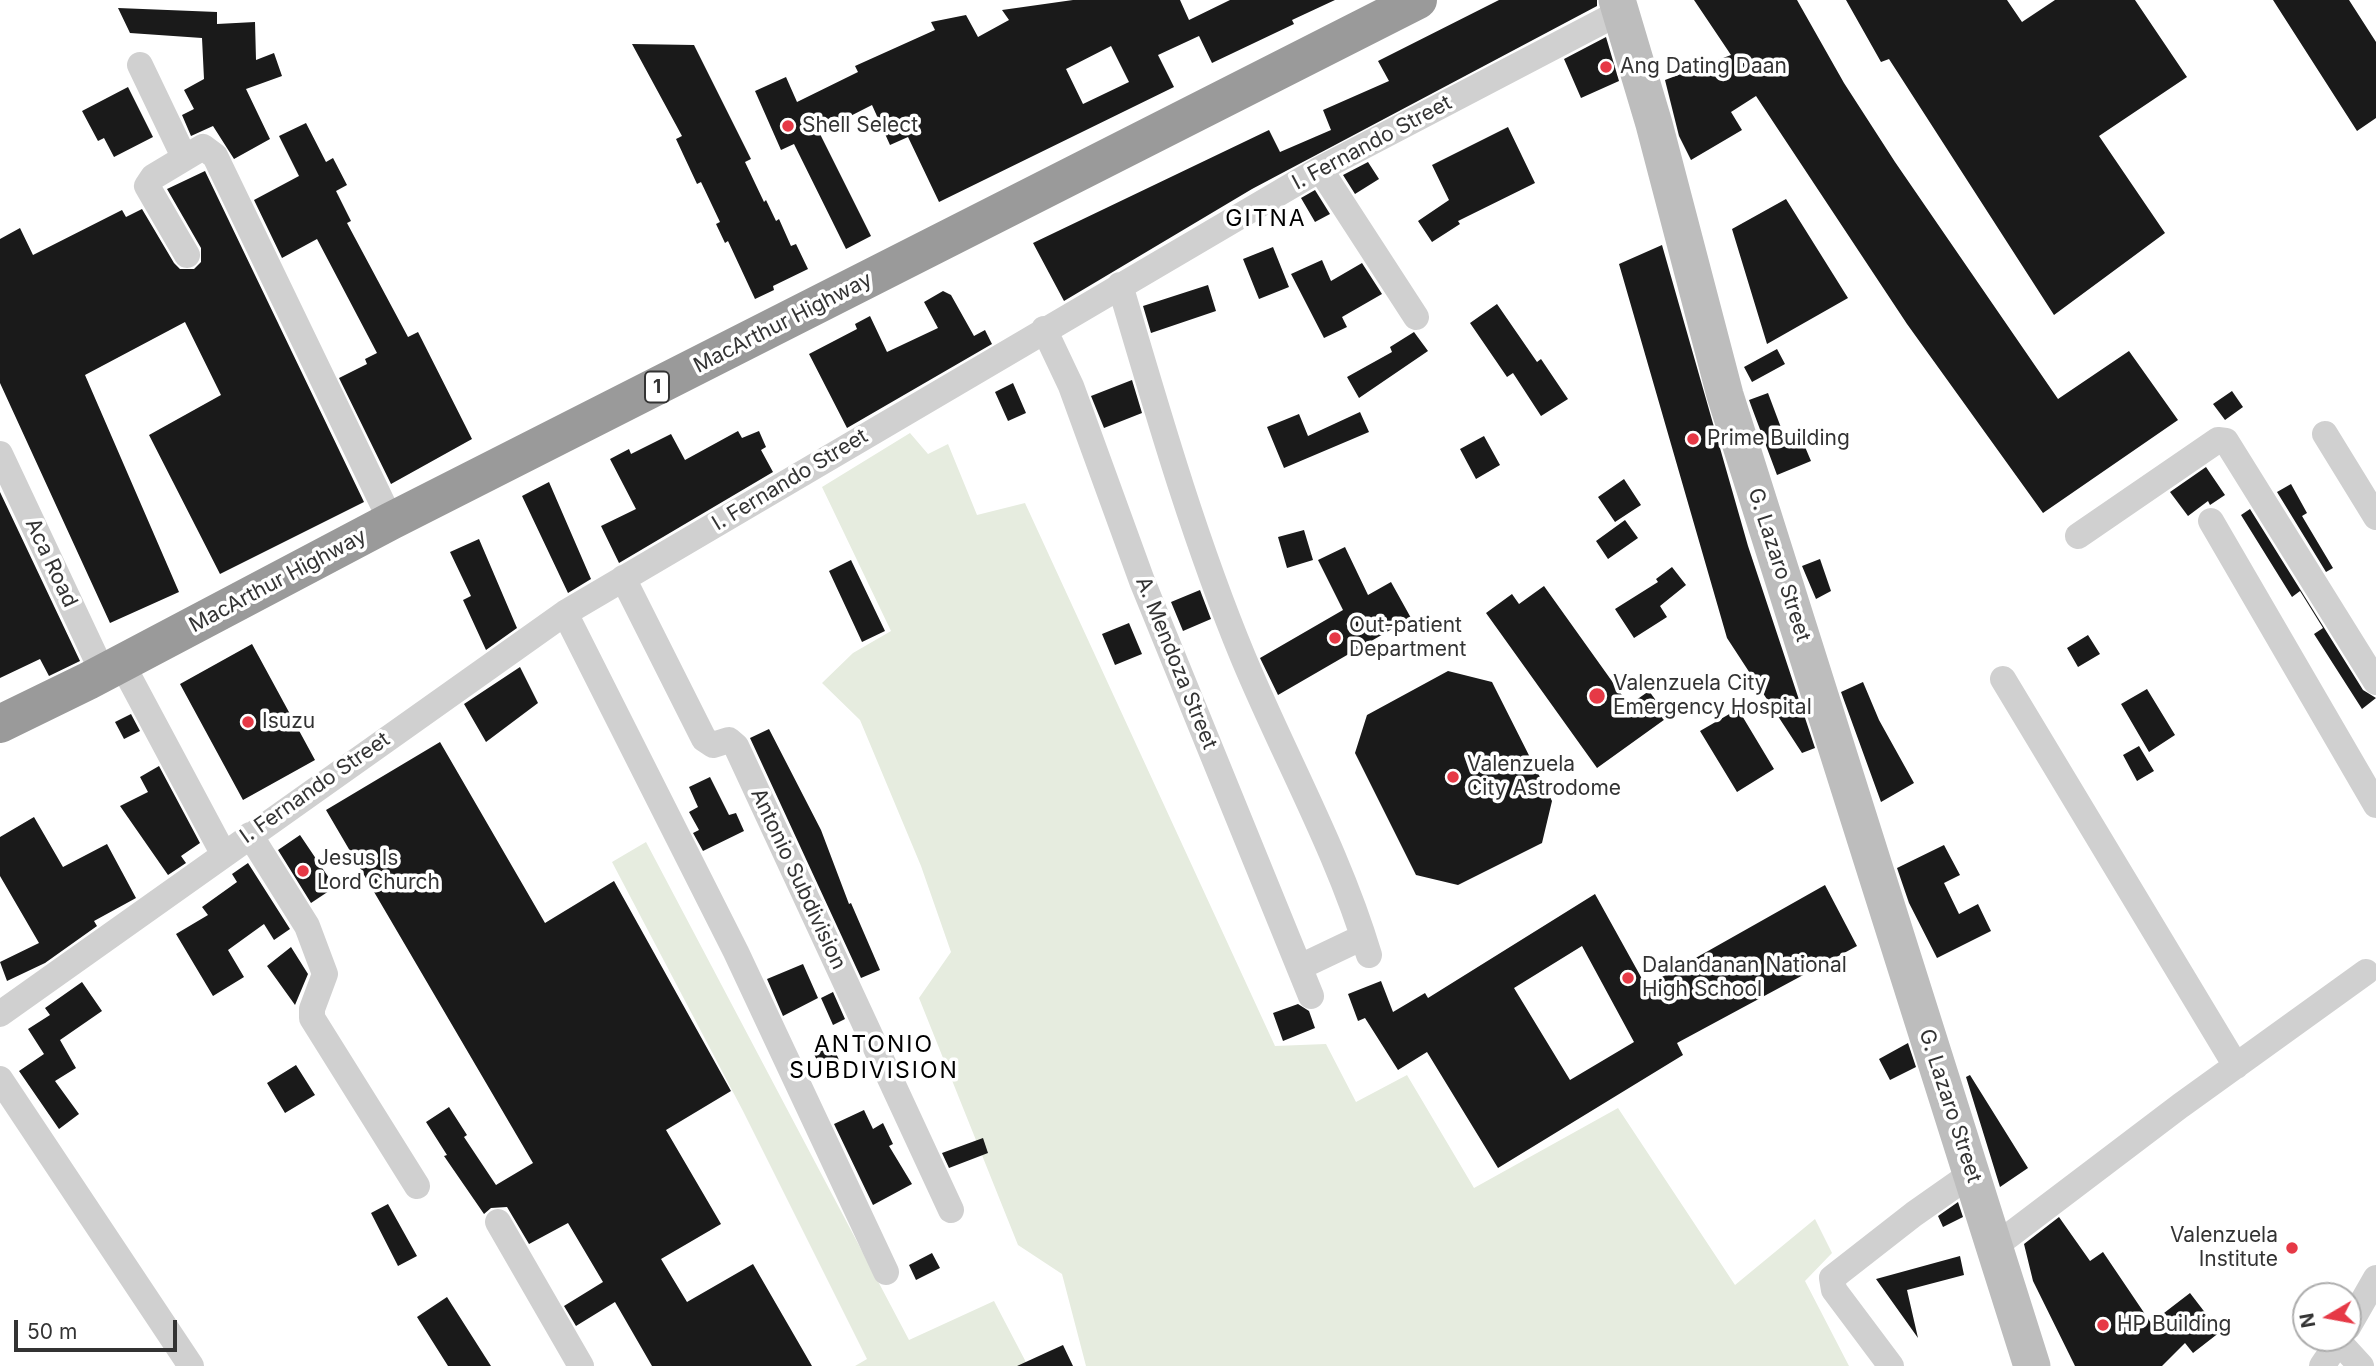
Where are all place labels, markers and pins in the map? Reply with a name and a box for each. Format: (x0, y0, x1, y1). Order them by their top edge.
place label: Ang Dating Daan (1620, 54, 1787, 80)
marker: Ang Dating Daan (1598, 59, 1614, 75)
place label: Shell Select (802, 113, 918, 139)
marker: Shell Select (780, 118, 796, 134)
place label: Prime Building (1707, 426, 1850, 452)
marker: Prime Building (1685, 431, 1701, 447)
place label: Out-patient Department (1349, 613, 1466, 663)
marker: Out-patient Department (1327, 630, 1343, 646)
place label: Valenzuela City Emergency Hospital (1613, 671, 1812, 721)
marker: Valenzuela City Emergency Hospital (1587, 686, 1607, 706)
place label: Isuzu (262, 709, 315, 735)
marker: Isuzu (240, 714, 256, 730)
place label: Valenzuela City Astrodome (1467, 752, 1621, 802)
marker: Valenzuela City Astrodome (1445, 769, 1461, 785)
place label: Jesus Is Lord Church (317, 846, 440, 896)
marker: Jesus Is Lord Church (295, 863, 311, 879)
place label: Dalandanan National High School (1642, 953, 1847, 1003)
marker: Dalandanan National High School (1620, 970, 1636, 986)
place label: Valenzuela Institute (2170, 1223, 2278, 1273)
marker: Valenzuela Institute (2284, 1240, 2300, 1256)
place label: HP Building (2117, 1312, 2231, 1338)
marker: HP Building (2095, 1317, 2111, 1333)

